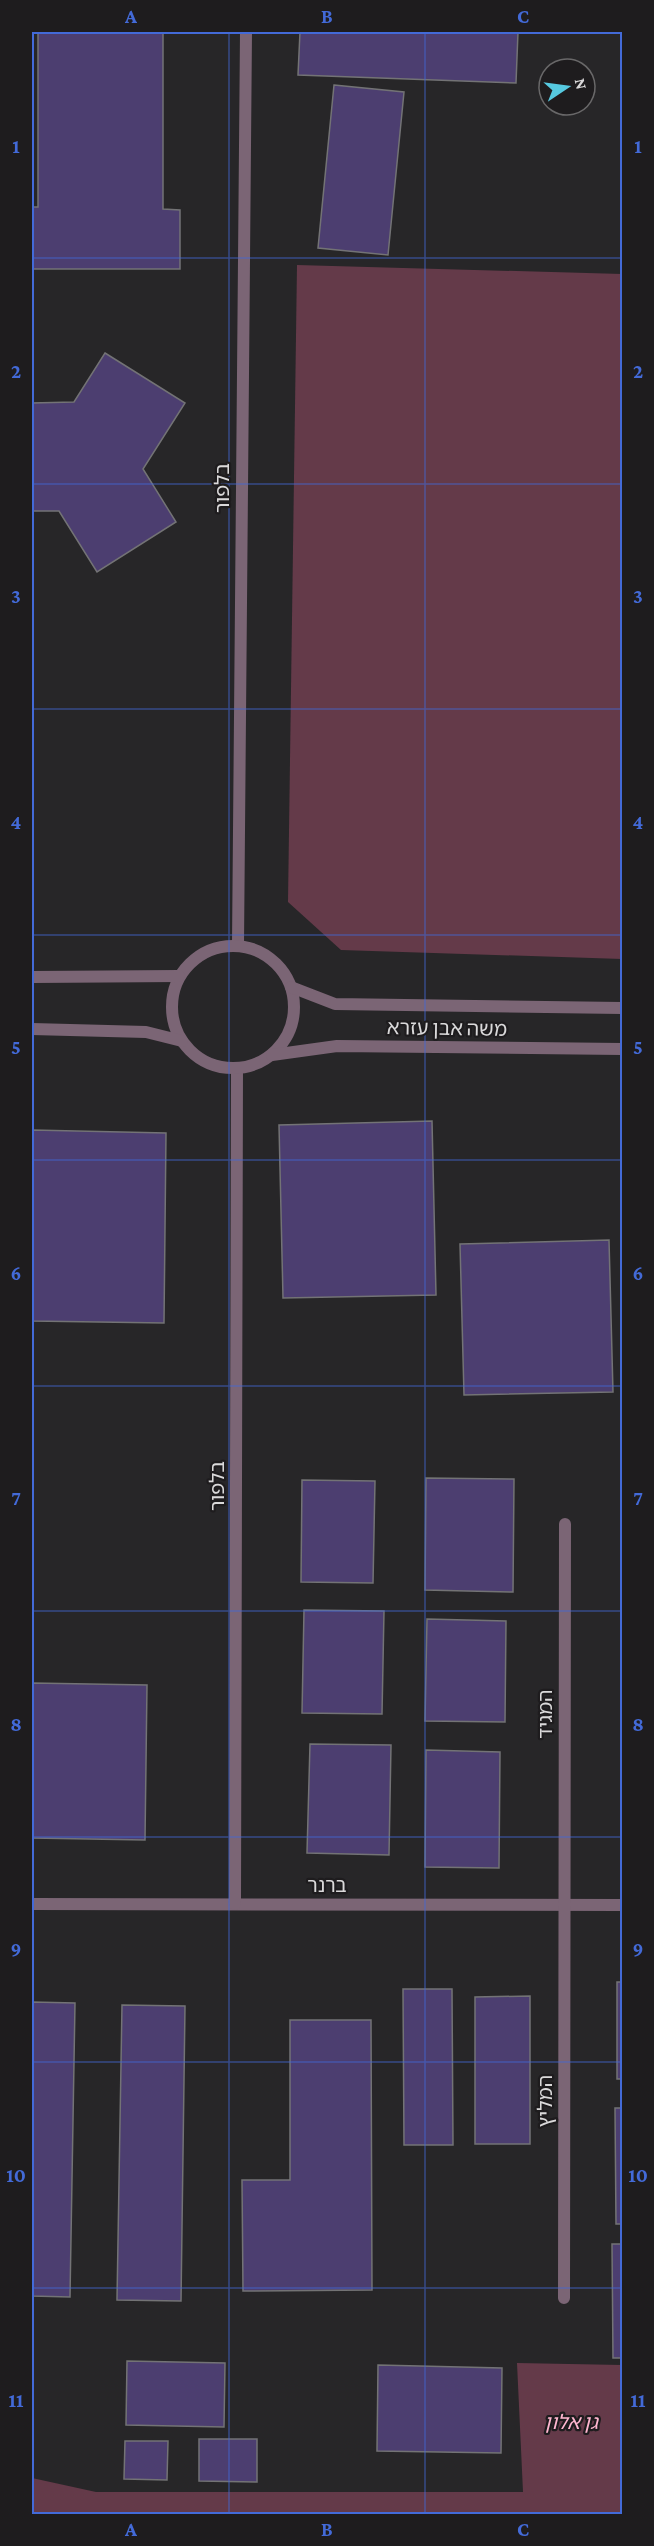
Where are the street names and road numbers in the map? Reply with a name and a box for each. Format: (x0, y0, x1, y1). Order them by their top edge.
street label: בלפור (211, 463, 233, 513)
street label: משה אבן עזרא (387, 1016, 507, 1040)
street label: בלפור (206, 1461, 228, 1511)
street label: המגיד (534, 1689, 556, 1739)
street label: ברנר (307, 1874, 347, 1896)
street label: המליץ (534, 2075, 556, 2127)

